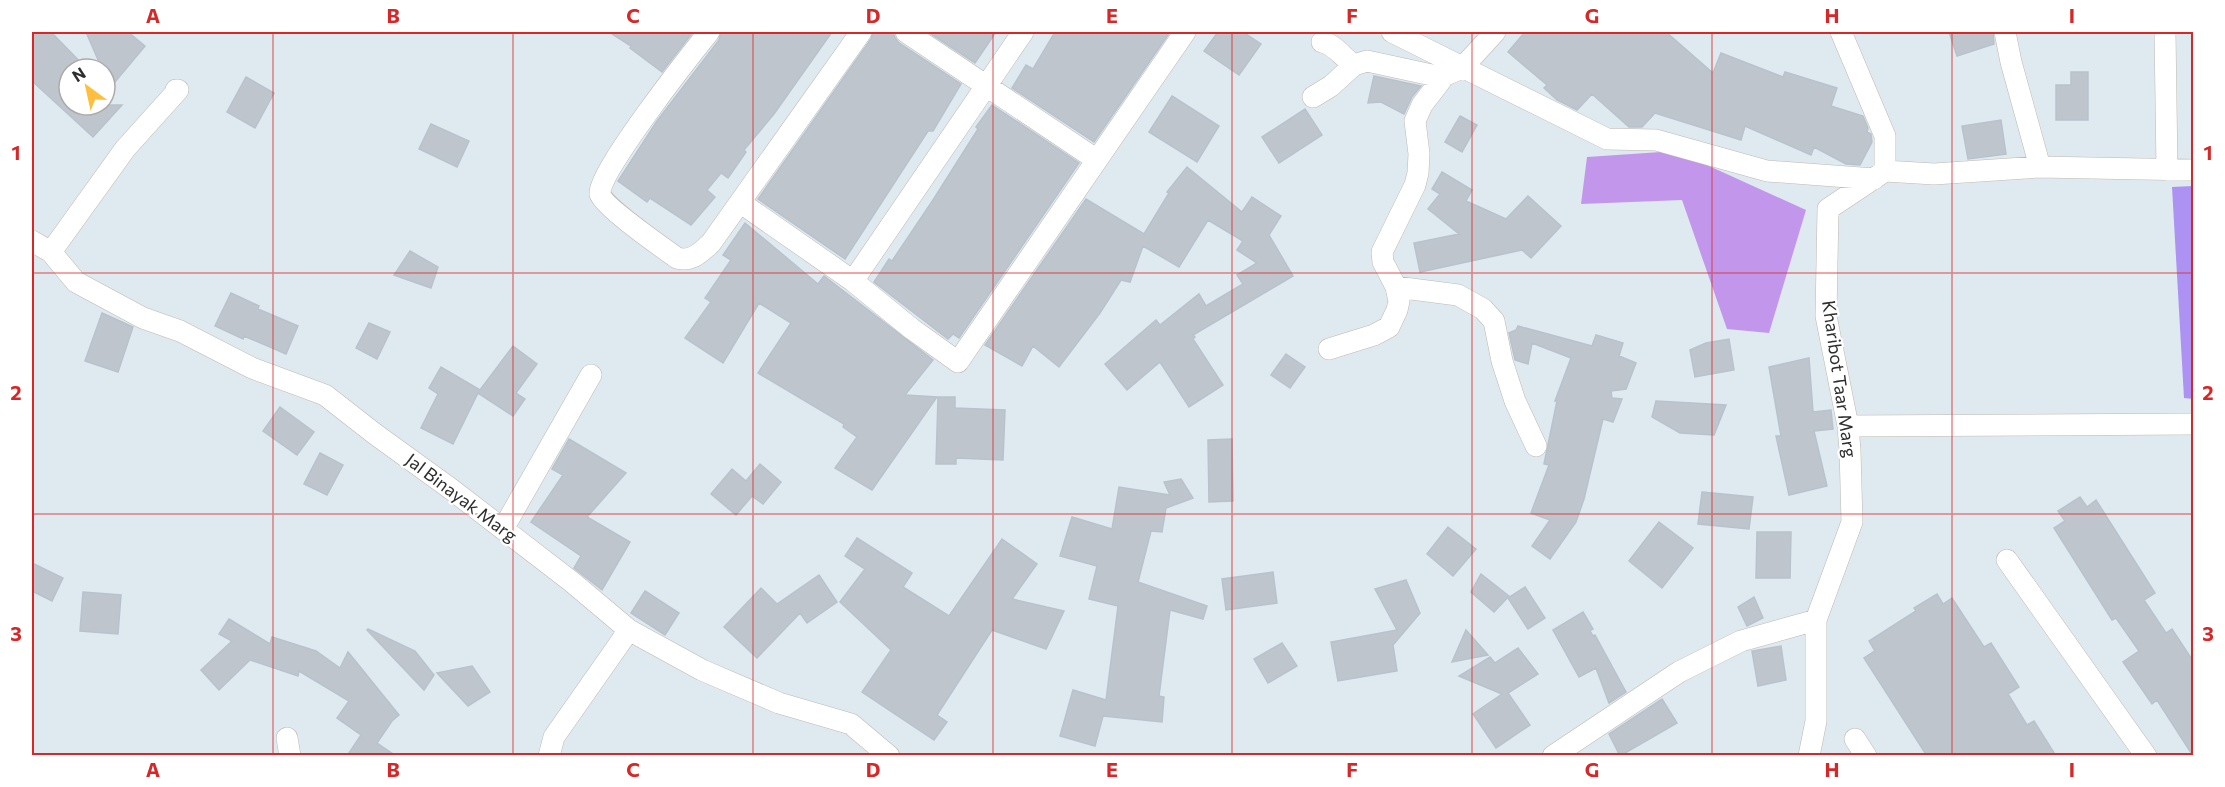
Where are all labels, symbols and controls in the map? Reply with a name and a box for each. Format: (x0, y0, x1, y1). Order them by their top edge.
text: A (146, 3, 160, 27)
text: B (386, 3, 400, 27)
text: C (626, 3, 640, 27)
text: D (866, 3, 880, 27)
text: E (1106, 3, 1118, 27)
text: F (1346, 3, 1358, 27)
text: G (1585, 3, 1599, 27)
text: H (1825, 3, 1840, 27)
text: I (2069, 3, 2075, 27)
north arrow (57, 57, 117, 117)
text: N (68, 63, 89, 85)
text: 1 (11, 140, 21, 164)
text: 1 (2203, 140, 2213, 164)
street label: Kharibot Taar Marg (1818, 299, 1862, 459)
text: 2 (10, 380, 22, 404)
text: 2 (2202, 380, 2214, 404)
street label: Jal Binayak Marg (402, 448, 522, 546)
text: 3 (10, 621, 22, 645)
text: 3 (2202, 621, 2214, 645)
text: A (146, 757, 160, 781)
text: B (386, 757, 400, 781)
text: C (626, 757, 640, 781)
text: D (866, 757, 880, 781)
text: E (1106, 757, 1118, 781)
text: F (1346, 757, 1358, 781)
text: G (1585, 757, 1599, 781)
text: H (1825, 757, 1840, 781)
text: I (2069, 757, 2075, 781)

